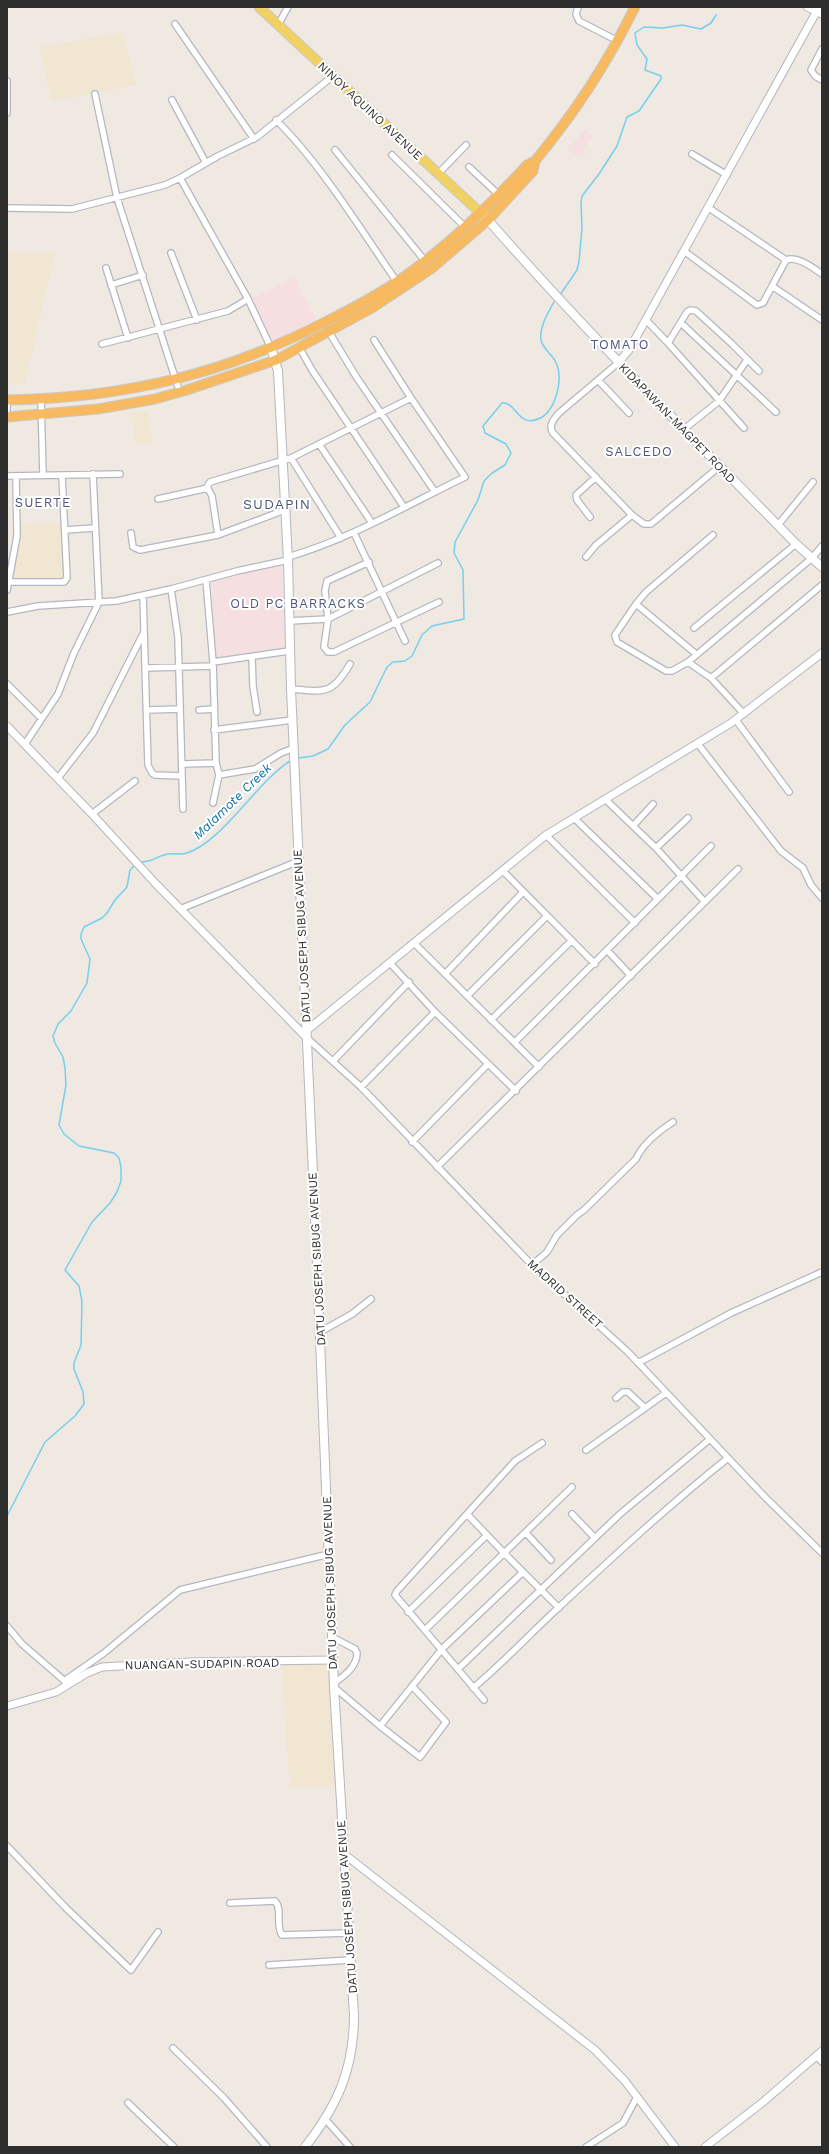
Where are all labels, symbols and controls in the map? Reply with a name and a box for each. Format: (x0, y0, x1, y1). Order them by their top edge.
street label: NINOY AQUINO AVENUE (315, 59, 425, 163)
district label: TOMATO (590, 337, 650, 352)
street label: KIDAPAWAN-MAGPET ROAD (616, 360, 738, 486)
district label: SALCEDO (605, 444, 673, 459)
district label: SUERTE (15, 495, 71, 510)
district label: SUDAPIN (243, 496, 311, 512)
district label: OLD PC BARRACKS (230, 596, 366, 611)
water label: Malamote Creek (190, 760, 275, 842)
street label: DATU JOSEPH SIBUG AVENUE (290, 849, 314, 1023)
street label: DATU JOSEPH SIBUG AVENUE (305, 1172, 329, 1346)
street label: MADRID STREET (525, 1257, 605, 1331)
street label: DATU JOSEPH SIBUG AVENUE (320, 1496, 340, 1670)
street label: NUANGAN-SUDAPIN ROAD (125, 1656, 279, 1672)
street label: DATU JOSEPH SIBUG AVENUE (334, 1820, 360, 1994)

